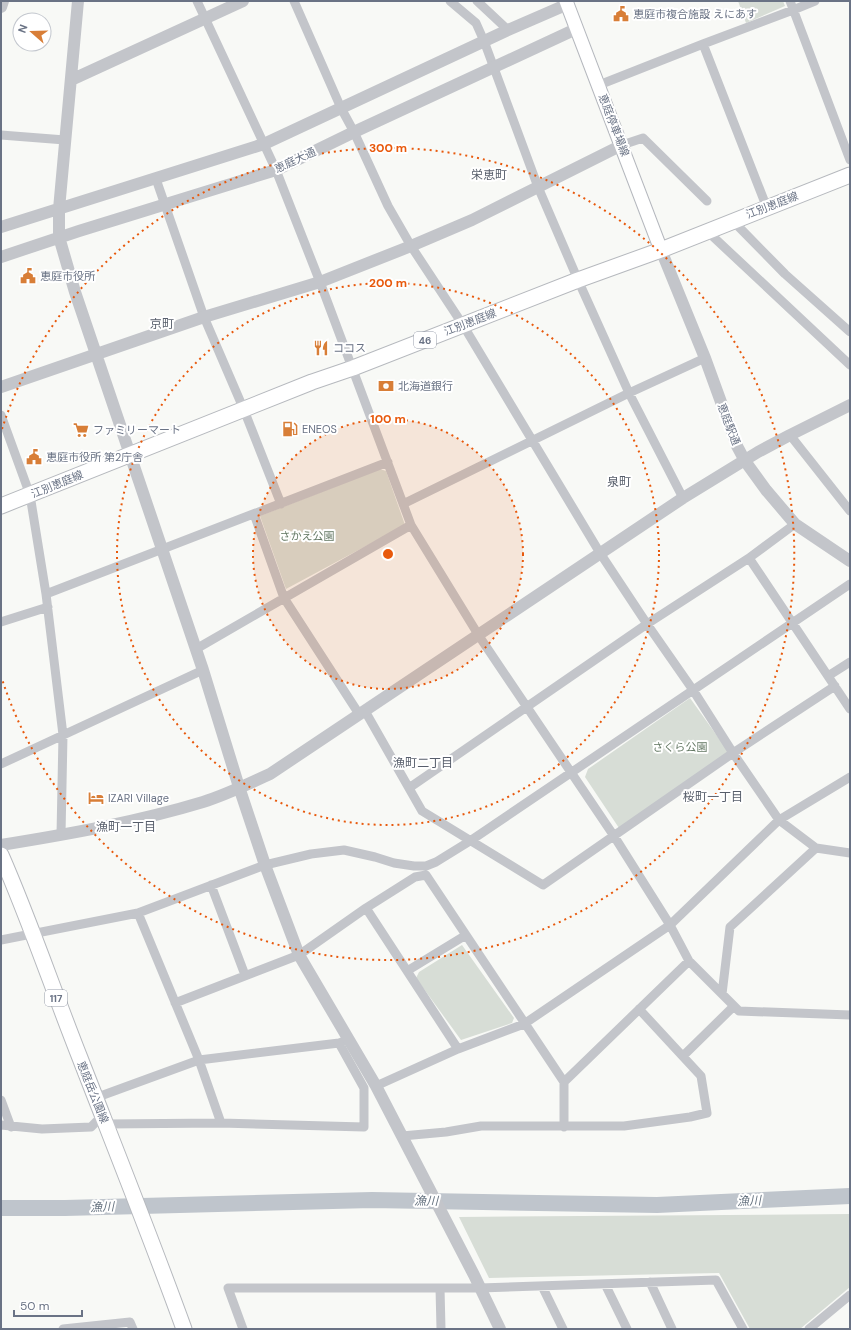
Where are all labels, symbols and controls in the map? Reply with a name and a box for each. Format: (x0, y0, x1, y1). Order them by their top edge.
public building icon: 恵庭市複合施設 えにあす (612, 5, 630, 23)
place label: 恵庭市複合施設 えにあす (633, 7, 757, 21)
north arrow (12, 12, 52, 52)
text: N (15, 22, 31, 35)
street label: 恵庭停車場線 (596, 92, 632, 158)
text: 300 m (369, 140, 407, 156)
street label: 恵庭大通 (272, 144, 318, 176)
district label: 栄恵町 (471, 167, 507, 183)
street label: 江別恵庭線 (744, 189, 800, 221)
public building icon: 恵庭市役所 (19, 267, 37, 285)
place label: 恵庭市役所 (40, 269, 96, 283)
text: 200 m (369, 275, 407, 291)
street label: 江別恵庭線 (442, 306, 498, 338)
district label: 京町 (150, 316, 174, 332)
road number: 46 (414, 332, 436, 348)
restaurant icon: ココス (312, 339, 330, 357)
place label: ココス (333, 341, 366, 355)
bank icon: 北海道銀行 (377, 377, 395, 395)
place label: 北海道銀行 (398, 379, 453, 393)
street label: 恵庭駅通 (715, 401, 743, 447)
text: 100 m (370, 411, 406, 427)
fuel station icon: ENEOS (281, 420, 299, 438)
supermarket icon: ファミリーマート (72, 421, 90, 439)
place label: ENEOS (302, 422, 337, 436)
place label: ファミリーマート (93, 423, 181, 437)
public building icon: 恵庭市役所 第2庁舎 (25, 448, 43, 466)
place label: 恵庭市役所 第2庁舎 (46, 450, 143, 464)
street label: 江別恵庭線 (29, 467, 85, 501)
district label: 泉町 (607, 474, 631, 490)
park label: さかえ公園 (280, 529, 335, 543)
centre of rings (381, 547, 395, 561)
park label: さくら公園 (653, 740, 708, 754)
district label: 漁町二丁目 (393, 755, 453, 771)
hotel icon: IZARI Village (87, 789, 105, 807)
district label: 桜町一丁目 (683, 789, 743, 805)
place label: IZARI Village (108, 791, 169, 805)
district label: 漁町一丁目 (96, 819, 156, 835)
road number: 117 (45, 990, 67, 1006)
street label: 恵庭岳公園線 (74, 1059, 112, 1125)
water label: 漁川 (737, 1192, 763, 1210)
water label: 漁川 (414, 1193, 440, 1209)
water label: 漁川 (90, 1199, 116, 1215)
scale bar (14, 1292, 82, 1318)
text: 50 m (20, 1298, 49, 1314)

